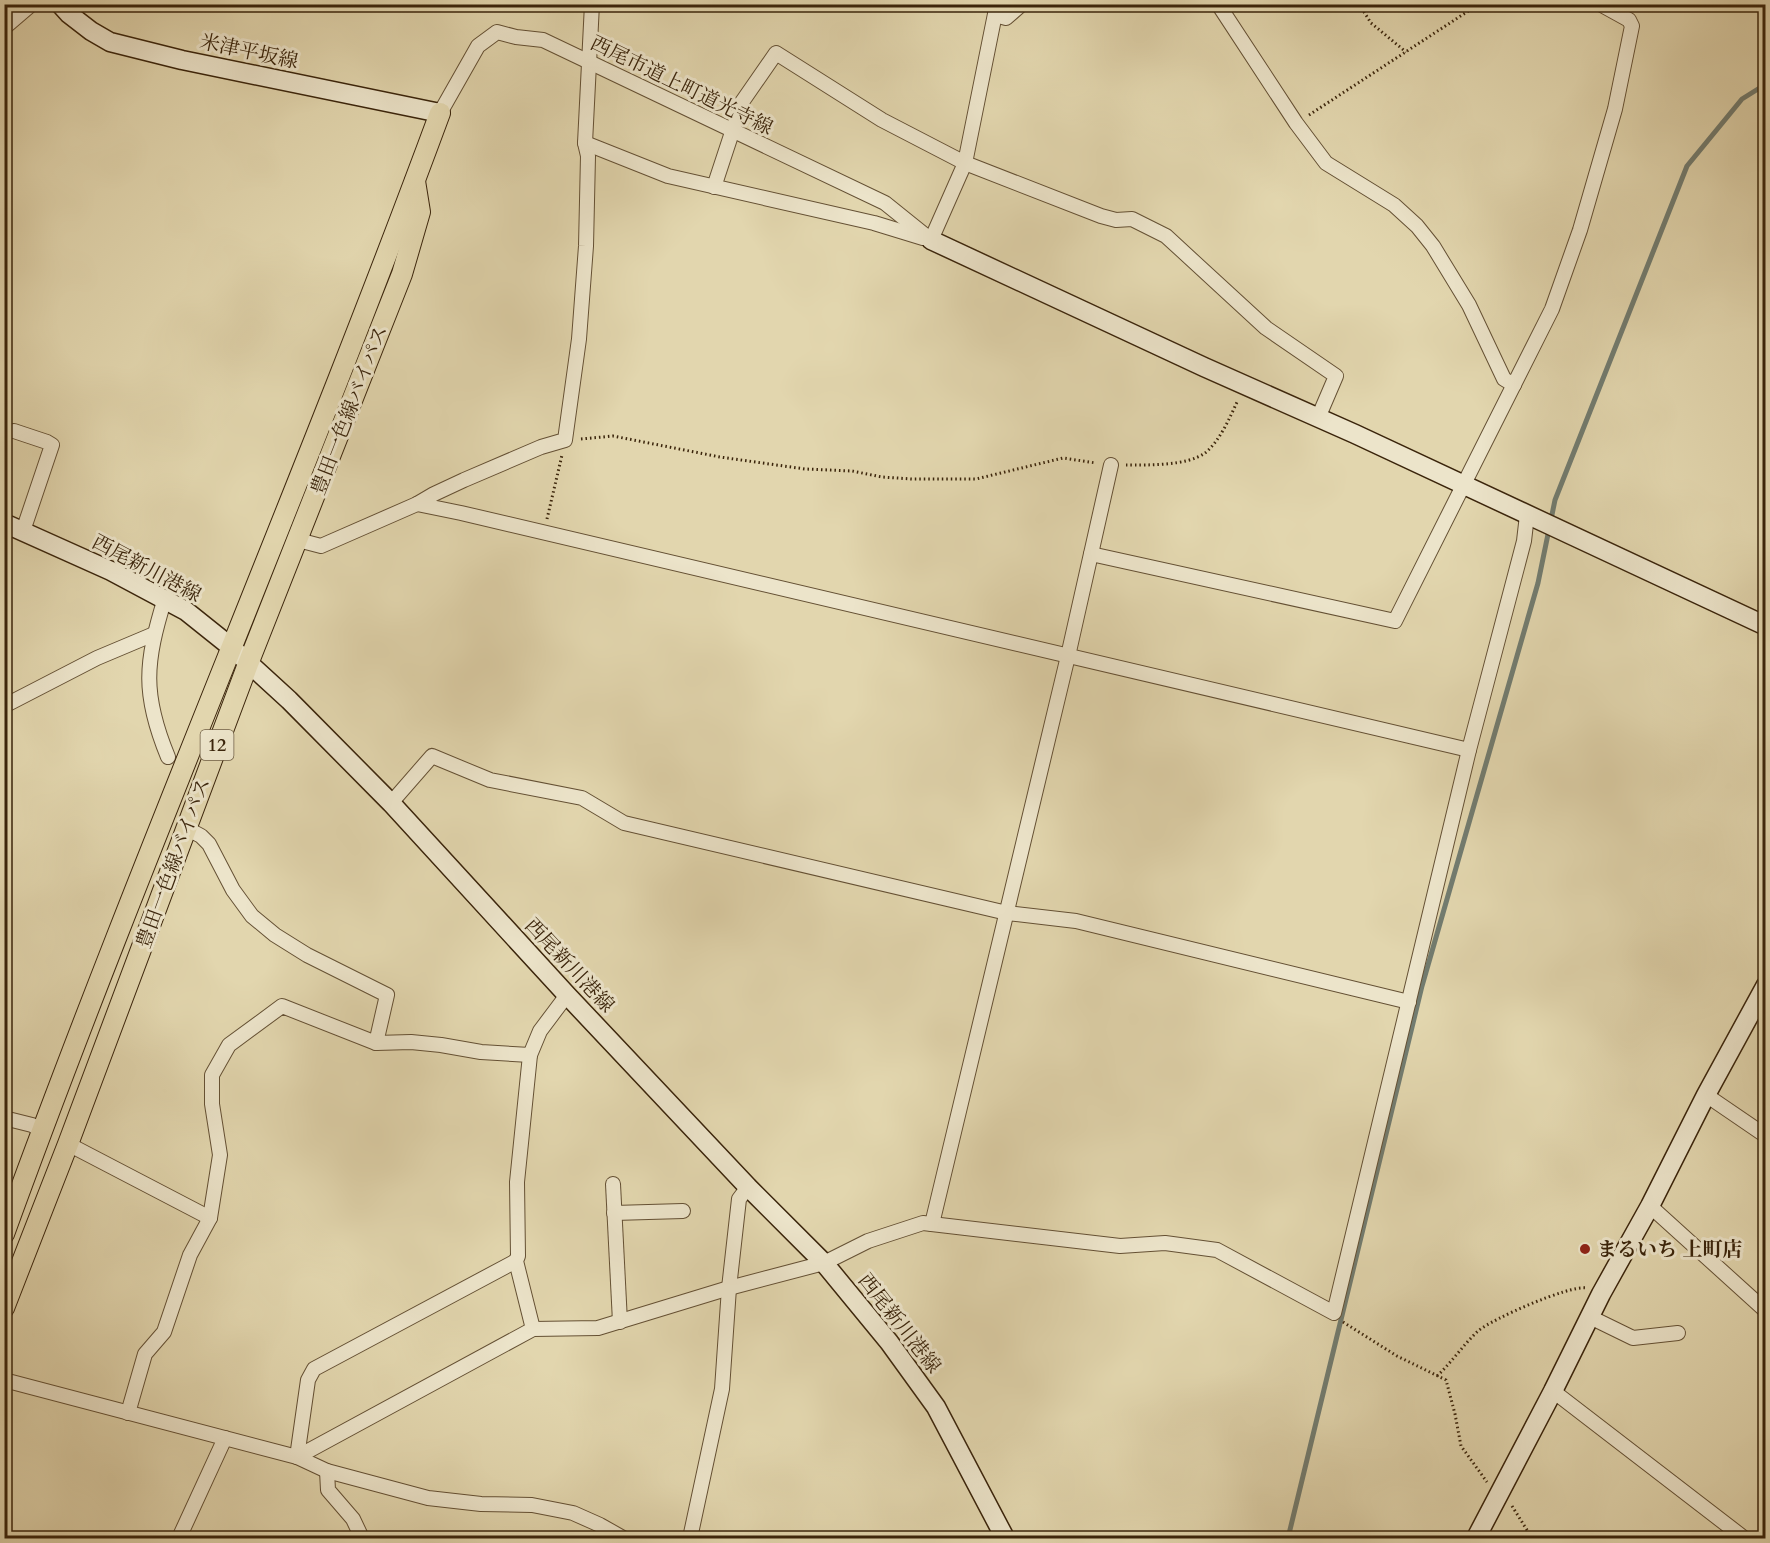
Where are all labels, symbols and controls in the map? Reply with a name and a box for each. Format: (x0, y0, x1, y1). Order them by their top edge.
street label: 米津平坂線 (197, 28, 301, 75)
street label: 西尾市道上町道光寺線 (586, 29, 778, 141)
street label: 豊田一色線バイパス (305, 322, 394, 499)
street label: 西尾新川港線 (87, 528, 206, 609)
road number: 12 (200, 730, 234, 760)
street label: 豊田一色線バイパス (130, 774, 217, 952)
street label: 西尾新川港線 (519, 912, 620, 1018)
place label: まるいち 上町店 (1597, 1236, 1742, 1263)
marker: まるいち 上町店 (1578, 1242, 1592, 1256)
street label: 西尾新川港線 (852, 1268, 947, 1379)

